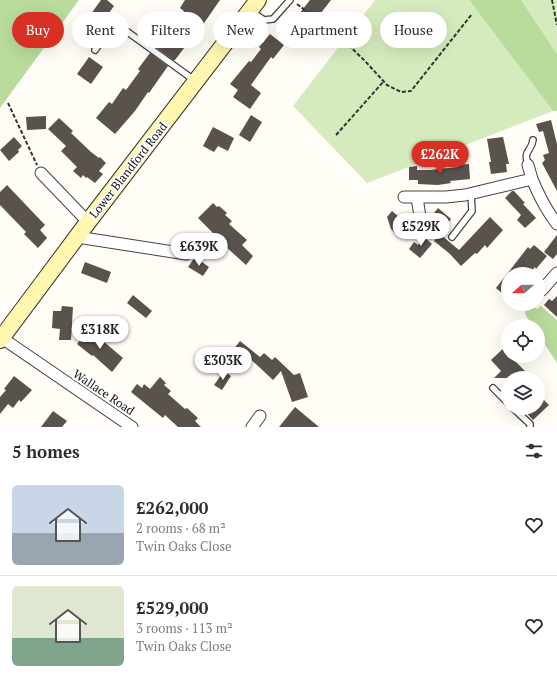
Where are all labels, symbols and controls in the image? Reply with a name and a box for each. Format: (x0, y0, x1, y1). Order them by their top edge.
chip: Buy (12, 12, 64, 48)
chip: Rent (72, 12, 129, 48)
chip: Filters (137, 12, 205, 48)
chip: New (213, 12, 268, 48)
chip: Apartment (276, 12, 372, 48)
chip: House (380, 12, 447, 48)
street label: Lower Blandford Road (86, 119, 170, 221)
pin: £262K (412, 141, 468, 175)
text: £262K (421, 145, 459, 163)
pin: £529K (393, 213, 449, 247)
text: £529K (402, 217, 440, 235)
pin: £639K (171, 233, 227, 267)
text: £639K (180, 237, 218, 255)
north arrow (501, 267, 545, 311)
map controls (501, 267, 545, 415)
pin: £318K (72, 316, 128, 350)
button: locate (501, 319, 545, 363)
text: £318K (81, 320, 119, 338)
pin: £303K (195, 347, 251, 381)
text: £303K (204, 351, 242, 369)
street label: Wallace Road (70, 366, 138, 418)
button: layers (501, 371, 545, 415)
text: 5 homes (12, 440, 80, 463)
icon: filters (523, 440, 545, 462)
text: £262,000 (136, 496, 208, 519)
icon: home (44, 501, 92, 549)
icon: heart (523, 514, 545, 536)
text: 2 rooms · 68 m² (136, 519, 226, 537)
text: Twin Oaks Close (136, 537, 232, 555)
text: £529,000 (136, 596, 208, 619)
icon: home (44, 602, 92, 650)
icon: heart (523, 615, 545, 637)
text: 3 rooms · 113 m² (136, 619, 233, 637)
text: Twin Oaks Close (136, 637, 232, 655)

